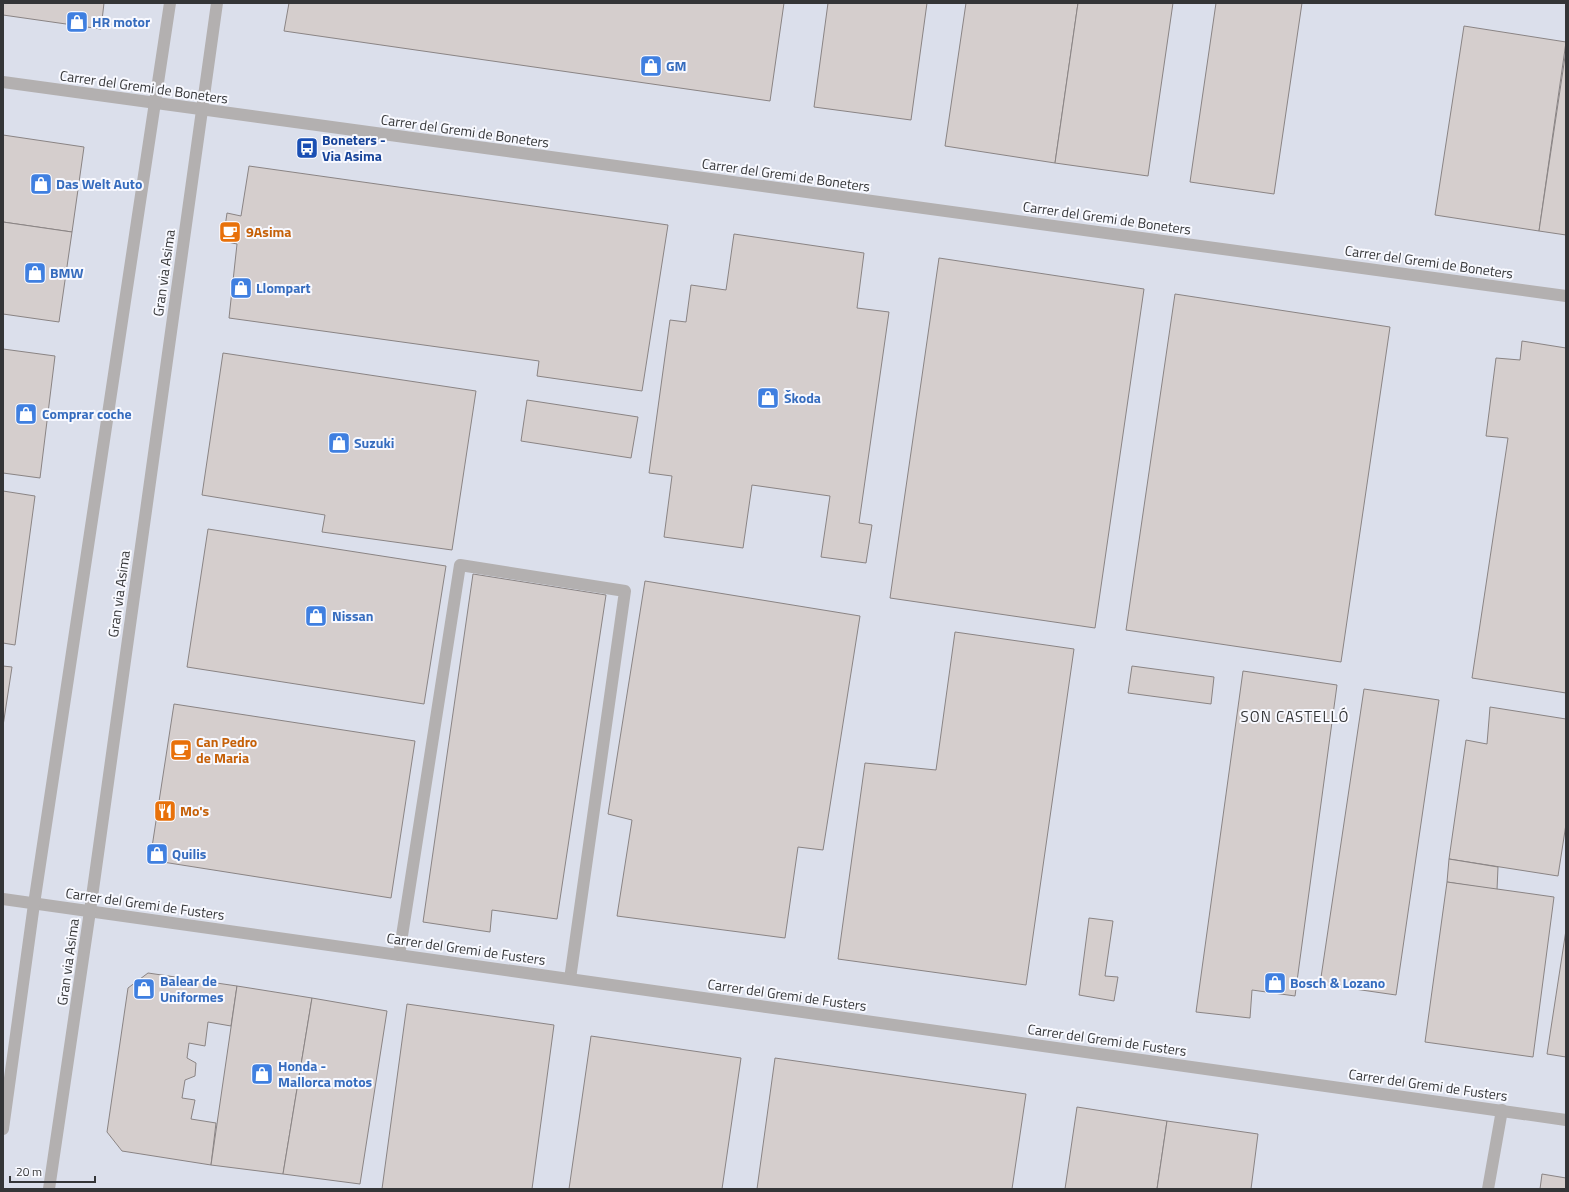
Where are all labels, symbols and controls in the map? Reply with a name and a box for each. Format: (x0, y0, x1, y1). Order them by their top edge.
shop icon: HR motor (64, 9, 90, 35)
place label: HR motor (92, 11, 150, 32)
shop icon: GM (638, 53, 664, 79)
place label: GM (666, 55, 687, 76)
street label: Carrer del Gremi de Boneters (59, 64, 230, 109)
street label: Carrer del Gremi de Boneters (380, 108, 551, 153)
place label: Boneters - Via Asima (322, 129, 386, 166)
bus stop icon: Boneters - Via Asima (294, 135, 320, 161)
street label: Carrer del Gremi de Boneters (701, 152, 872, 197)
shop icon: Das Welt Auto (28, 171, 54, 197)
place label: Das Welt Auto (56, 173, 142, 194)
street label: Carrer del Gremi de Boneters (1022, 195, 1193, 240)
cafe icon: 9Asima (217, 219, 243, 245)
place label: 9Asima (246, 221, 291, 242)
street label: Gran via Asima (147, 228, 180, 318)
street label: Carrer del Gremi de Boneters (1344, 239, 1515, 284)
shop icon: BMW (22, 260, 48, 286)
place label: BMW (50, 262, 84, 283)
shop icon: Llompart (228, 275, 254, 301)
place label: Llompart (256, 277, 311, 298)
shop icon: Škoda (755, 385, 781, 411)
place label: Škoda (784, 387, 821, 408)
shop icon: Comprar coche (13, 401, 39, 427)
place label: Comprar coche (42, 403, 132, 424)
shop icon: Suzuki (326, 430, 352, 456)
place label: Suzuki (354, 432, 394, 453)
street label: Gran via Asima (102, 549, 135, 639)
shop icon: Nissan (303, 603, 329, 629)
place label: Nissan (332, 605, 373, 626)
district label: SON CASTELLÓ (1241, 705, 1349, 728)
place label: Can Pedro de Maria (196, 731, 257, 768)
cafe icon: Can Pedro de Maria (168, 737, 194, 763)
restaurant icon: Mo's (152, 798, 178, 824)
place label: Mo's (180, 800, 210, 821)
shop icon: Quilis (144, 841, 170, 867)
place label: Quilis (172, 843, 207, 864)
street label: Carrer del Gremi de Fusters (64, 882, 226, 925)
street label: Gran via Asima (51, 917, 84, 1007)
street label: Carrer del Gremi de Fusters (385, 927, 547, 970)
place label: Balear de Uniformes (160, 970, 224, 1007)
shop icon: Bosch & Lozano (1262, 970, 1288, 996)
place label: Bosch & Lozano (1290, 972, 1385, 993)
street label: Carrer del Gremi de Fusters (706, 973, 868, 1016)
shop icon: Balear de Uniformes (131, 976, 157, 1002)
street label: Carrer del Gremi de Fusters (1026, 1018, 1188, 1061)
place label: Honda - Mallorca motos (278, 1055, 373, 1092)
shop icon: Honda - Mallorca motos (249, 1061, 275, 1087)
street label: Carrer del Gremi de Fusters (1347, 1063, 1509, 1106)
scale bar (10, 1158, 95, 1184)
text: 20 m (16, 1162, 42, 1181)

